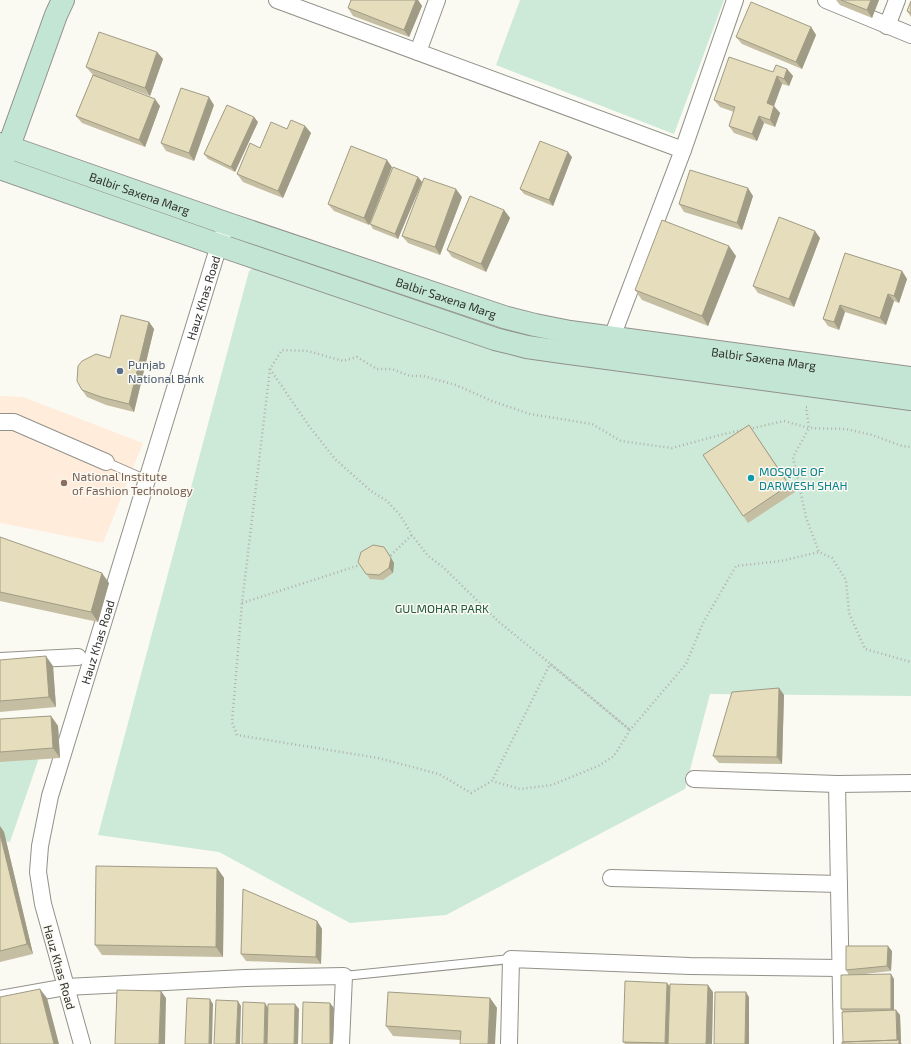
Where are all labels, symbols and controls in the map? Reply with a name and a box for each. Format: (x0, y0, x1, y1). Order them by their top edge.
street label: Balbir Saxena Marg (88, 169, 192, 217)
street label: Hauz Khas Road (183, 254, 222, 342)
street label: Balbir Saxena Marg (394, 274, 499, 321)
street label: Balbir Saxena Marg (710, 344, 817, 372)
place label: Punjab National Bank (128, 357, 204, 385)
marker: Punjab National Bank (115, 366, 125, 376)
place label: MOSQUE OF DARWESH SHAH (759, 464, 848, 492)
place label: National Institute of Fashion Technology (72, 469, 194, 497)
marker: MOSQUE OF DARWESH SHAH (746, 473, 756, 483)
marker: National Institute of Fashion Technology (59, 478, 69, 488)
street label: Hauz Khas Road (78, 598, 117, 686)
park label: GULMOHAR PARK (395, 601, 489, 615)
street label: Hauz Khas Road (41, 923, 79, 1011)

